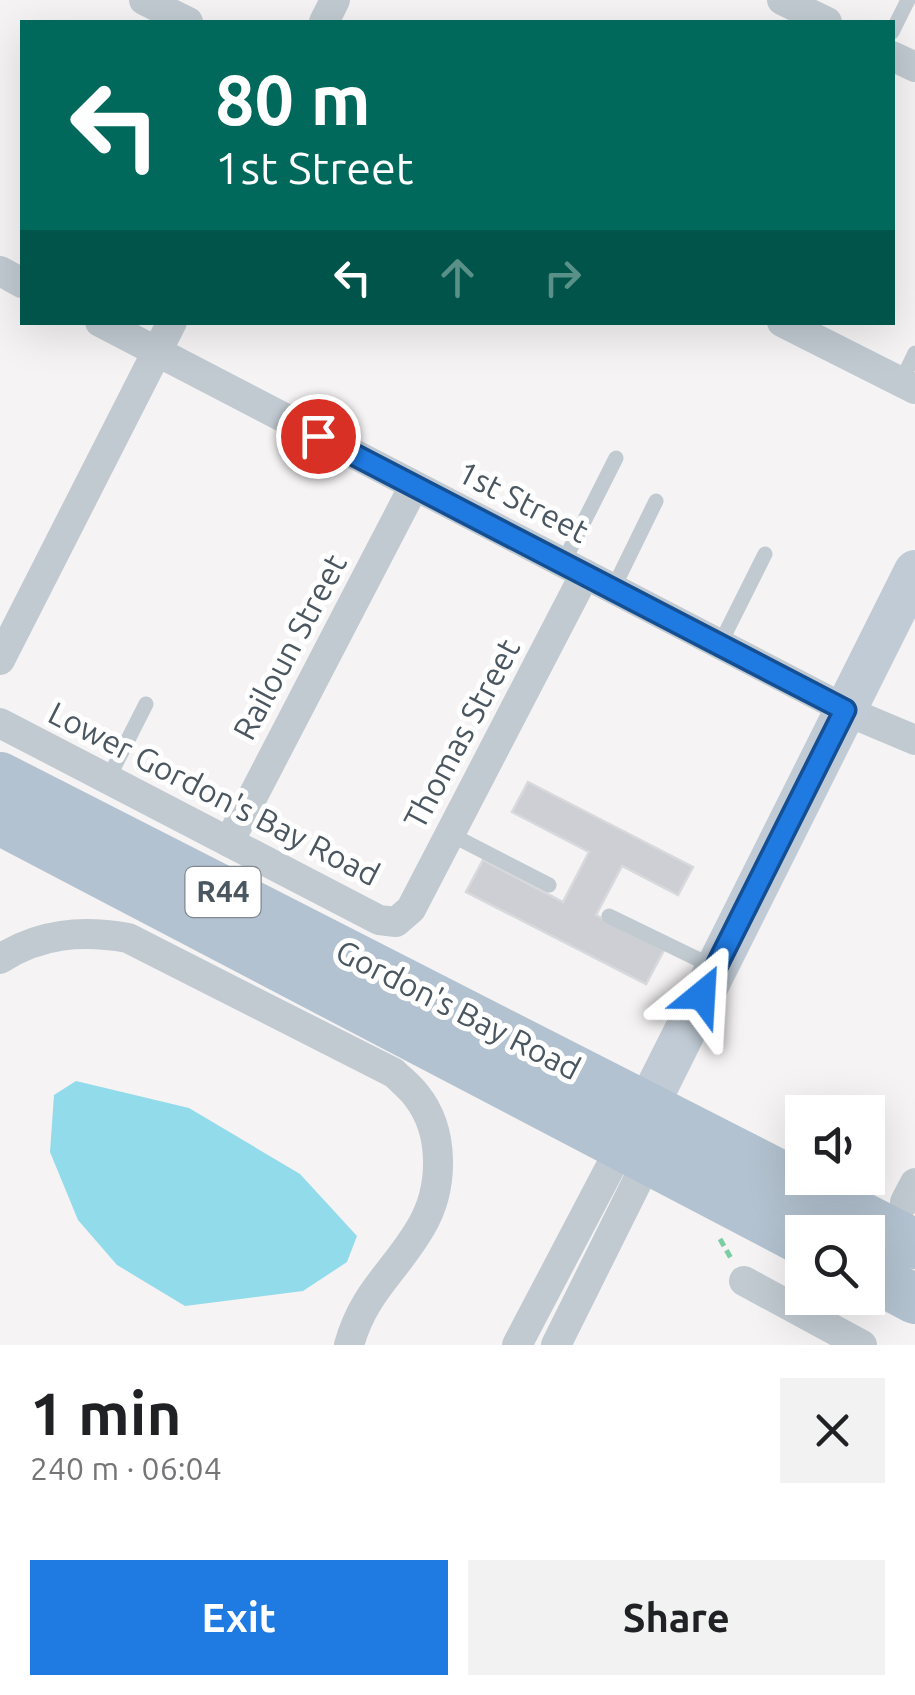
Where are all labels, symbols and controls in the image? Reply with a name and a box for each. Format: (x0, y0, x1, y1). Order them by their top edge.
icon: left (50, 60, 180, 190)
text: 80 m (215, 60, 371, 138)
text: 1st Street (215, 142, 414, 193)
icon: left (325, 250, 380, 305)
icon: ahead (430, 250, 485, 305)
icon: right (535, 250, 590, 305)
pin (276, 394, 361, 479)
icon: arrive (291, 409, 346, 464)
street label: 1st Street (452, 453, 595, 549)
street label: Railoun Street (225, 547, 353, 745)
street label: Thomas Street (396, 632, 526, 834)
street label: Lower Gordon's Bay Road (43, 694, 386, 892)
road number: R44 (186, 867, 260, 917)
street label: Gordon's Bay Road (330, 932, 587, 1086)
position arrow (650, 943, 754, 1047)
map controls (785, 1095, 885, 1315)
button: sound (785, 1095, 885, 1195)
button: search (785, 1215, 885, 1315)
button: close (780, 1378, 885, 1483)
text: 1 min (30, 1379, 182, 1446)
text: 240 m · 06:04 (30, 1450, 222, 1486)
button: Exit (30, 1560, 448, 1675)
button: Share (468, 1560, 885, 1675)

